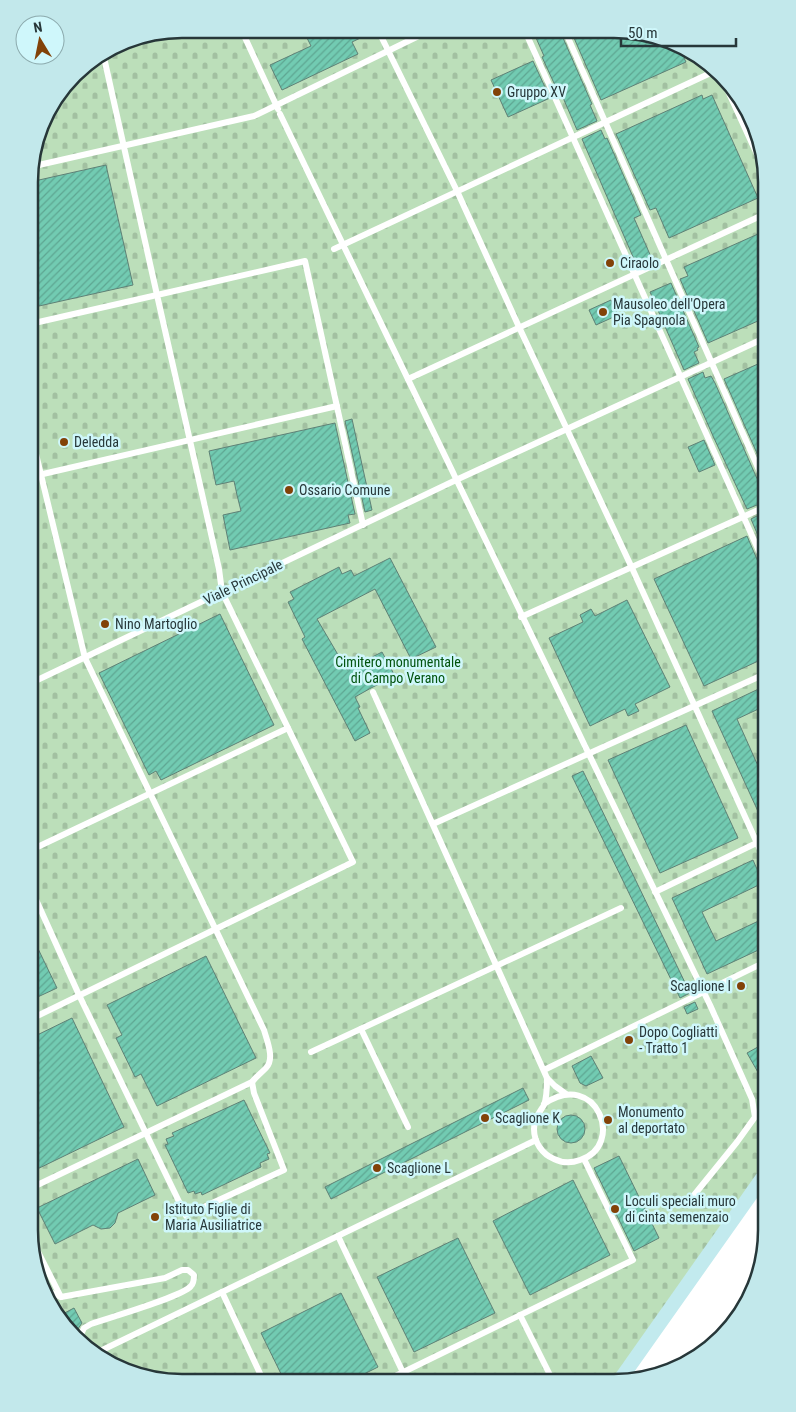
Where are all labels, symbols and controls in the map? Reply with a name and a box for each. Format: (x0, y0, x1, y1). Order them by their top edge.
north arrow (15, 15, 65, 65)
scale bar (621, 15, 736, 47)
text: N (32, 19, 43, 36)
text: 50 m (628, 24, 658, 42)
place label: Gruppo XV (507, 84, 566, 100)
marker: Gruppo XV (491, 86, 503, 98)
place label: Ciraolo (620, 255, 659, 271)
marker: Ciraolo (604, 257, 616, 269)
place label: Mausoleo dell'Opera Pia Spagnola (613, 296, 725, 328)
marker: Mausoleo dell'Opera Pia Spagnola (597, 306, 609, 318)
place label: Deledda (74, 434, 119, 450)
marker: Deledda (58, 436, 70, 448)
place label: Ossario Comune (299, 482, 391, 498)
marker: Ossario Comune (283, 484, 295, 496)
street label: Viale Principale (201, 556, 285, 608)
place label: Nino Martoglio (115, 616, 197, 632)
marker: Nino Martoglio (99, 618, 111, 630)
park label: Cimitero monumentale di Campo Verano (335, 654, 461, 686)
place label: Scaglione I (670, 978, 731, 994)
marker: Scaglione I (735, 980, 747, 992)
place label: Dopo Cogliatti - Tratto 1 (639, 1024, 718, 1056)
marker: Dopo Cogliatti - Tratto 1 (623, 1034, 635, 1046)
place label: Monumento al deportato (618, 1104, 685, 1136)
place label: Scaglione K (495, 1110, 560, 1126)
marker: Scaglione K (479, 1112, 491, 1124)
marker: Monumento al deportato (602, 1114, 614, 1126)
place label: Scaglione L (387, 1160, 451, 1176)
marker: Scaglione L (371, 1162, 383, 1174)
place label: Loculi speciali muro di cinta semenzaio (625, 1193, 736, 1225)
place label: Istituto Figlie di Maria Ausiliatrice (165, 1201, 262, 1233)
marker: Loculi speciali muro di cinta semenzaio (609, 1203, 621, 1215)
marker: Istituto Figlie di Maria Ausiliatrice (149, 1211, 161, 1223)

